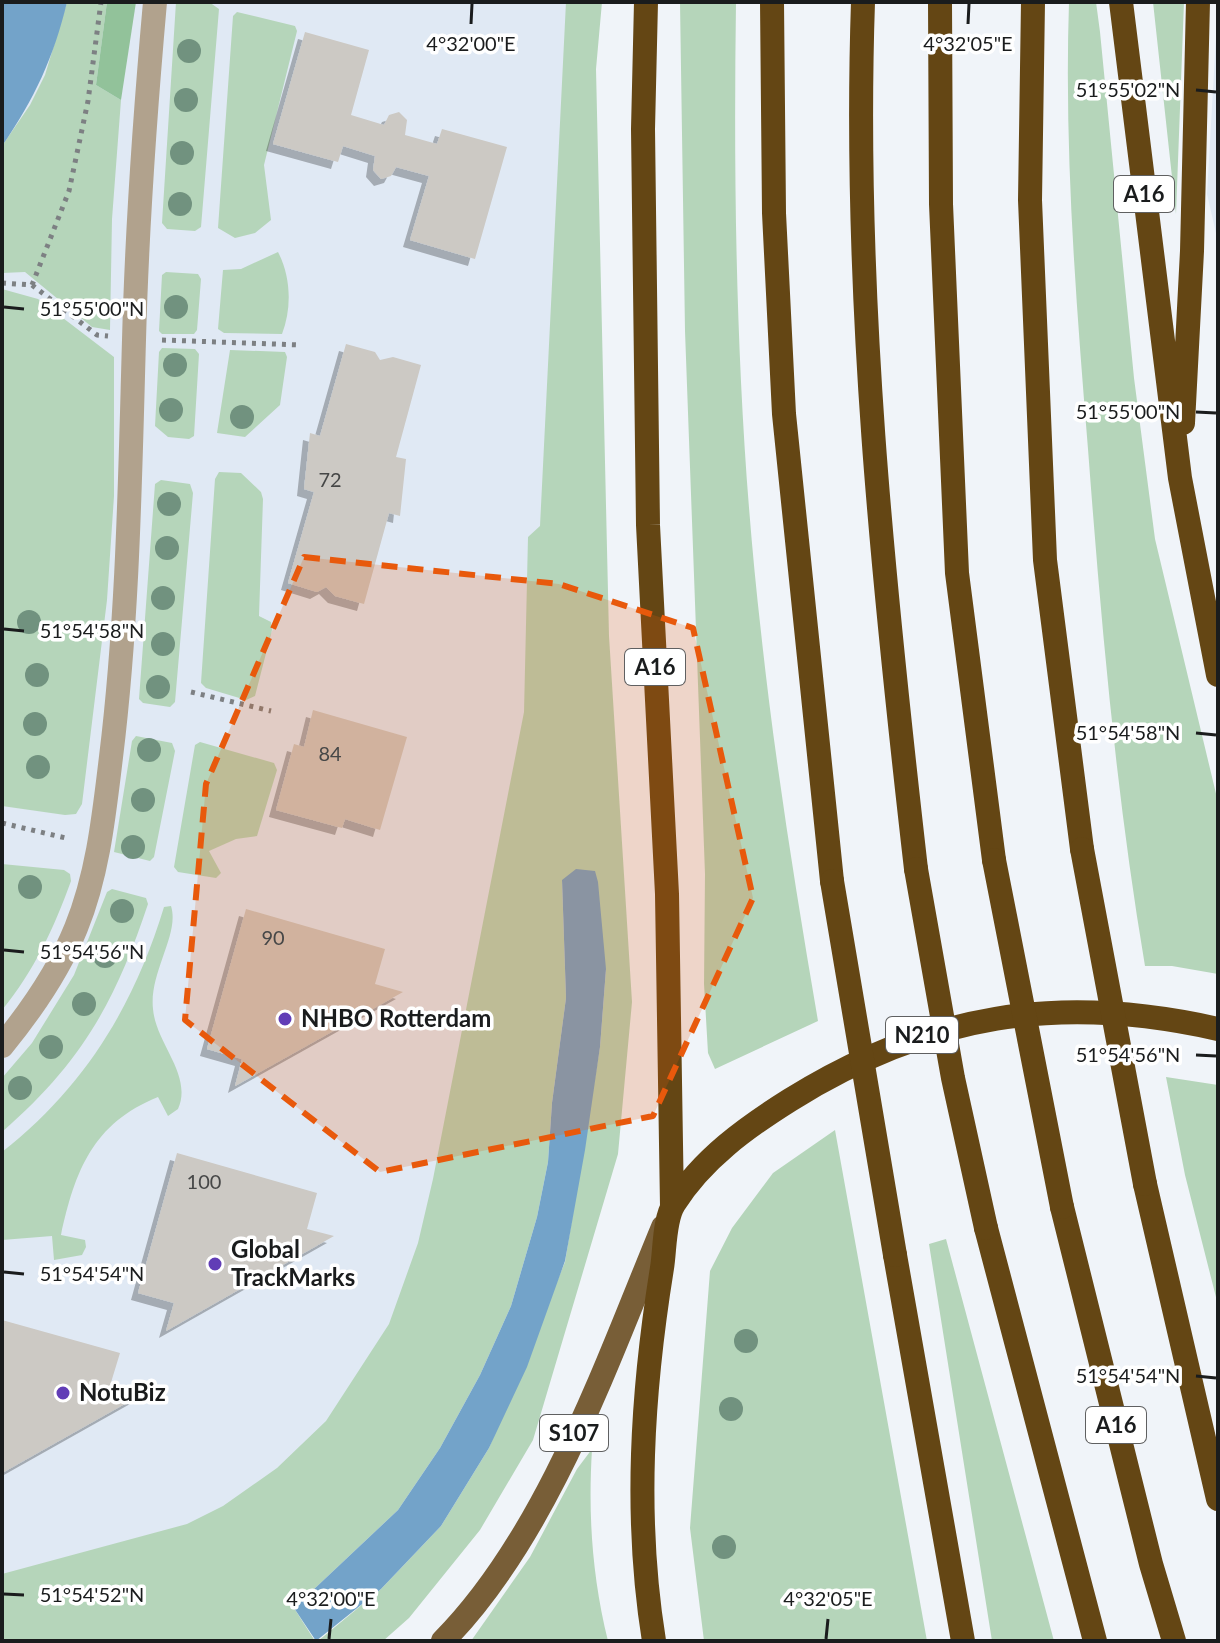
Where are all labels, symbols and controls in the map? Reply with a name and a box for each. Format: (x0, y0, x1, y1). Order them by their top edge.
text: 4°32'00"E (426, 31, 516, 55)
text: 4°32'05"E (923, 31, 1013, 55)
text: 51°55'02"N (1076, 77, 1180, 101)
road number: A16 (1114, 176, 1174, 212)
text: 51°55'00"N (40, 296, 144, 320)
text: 51°55'00"N (1076, 399, 1180, 423)
house number: 72 (318, 467, 342, 491)
text: 51°54'58"N (40, 618, 144, 642)
road number: A16 (625, 649, 685, 685)
text: 51°54'58"N (1076, 720, 1180, 744)
house number: 84 (318, 741, 342, 765)
house number: 90 (261, 925, 285, 949)
text: 51°54'56"N (40, 939, 144, 963)
place label: NHBO Rotterdam (301, 1003, 491, 1032)
marker: NHBO Rotterdam (276, 1010, 294, 1028)
road number: N210 (886, 1017, 958, 1053)
text: 51°54'56"N (1076, 1042, 1180, 1066)
house number: 100 (187, 1169, 221, 1193)
place label: Global TrackMarks (231, 1234, 355, 1291)
marker: Global TrackMarks (206, 1255, 224, 1273)
text: 51°54'54"N (40, 1261, 144, 1285)
text: 51°54'54"N (1076, 1363, 1180, 1387)
place label: NotuBiz (79, 1377, 166, 1406)
marker: NotuBiz (54, 1384, 72, 1402)
road number: A16 (1086, 1407, 1146, 1443)
road number: S107 (540, 1415, 608, 1451)
text: 51°54'52"N (40, 1582, 144, 1606)
text: 4°32'00"E (286, 1586, 376, 1610)
text: 4°32'05"E (783, 1586, 873, 1610)

